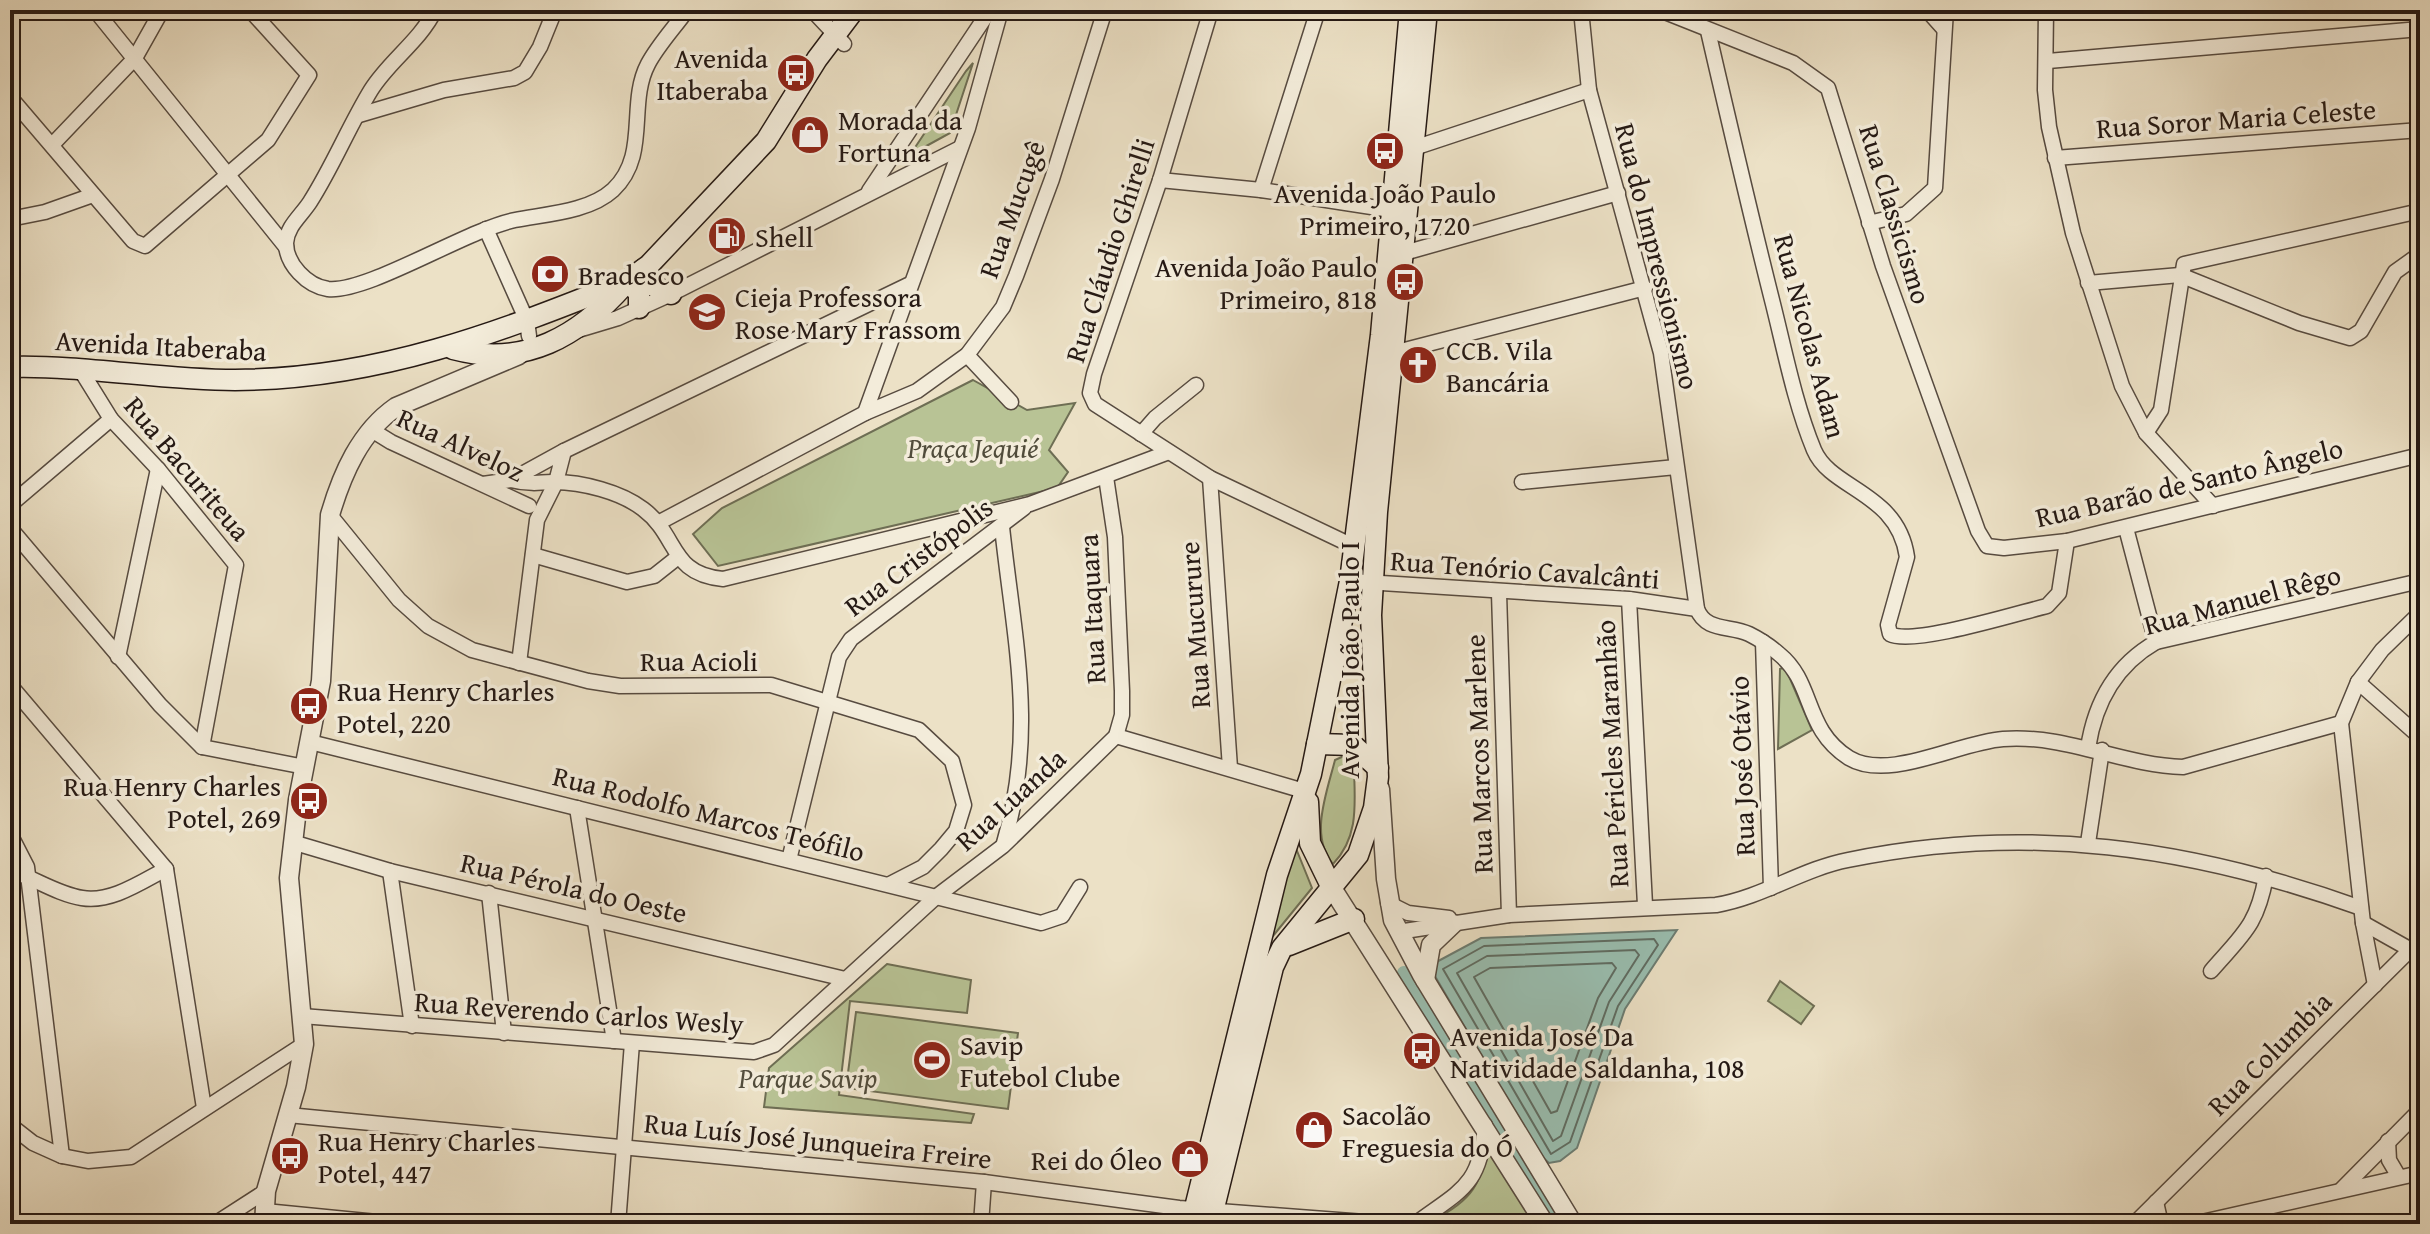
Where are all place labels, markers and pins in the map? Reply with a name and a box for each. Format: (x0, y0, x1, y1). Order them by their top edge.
place label: Avenida Itaberaba (656, 37, 769, 110)
bus stop icon: Avenida Itaberaba (775, 52, 817, 94)
place label: Morada da Fortuna (838, 99, 963, 172)
shop icon: Morada da Fortuna (789, 114, 831, 156)
bus stop icon: Avenida João Paulo Primeiro, 1720 (1364, 130, 1406, 172)
place label: Avenida João Paulo Primeiro, 1720 (1274, 172, 1496, 245)
fuel station icon: Shell (706, 215, 748, 257)
place label: Shell (755, 216, 813, 257)
place label: Avenida João Paulo Primeiro, 818 (1155, 246, 1377, 319)
bank icon: Bradesco (529, 253, 571, 295)
place label: Bradesco (578, 254, 684, 295)
bus stop icon: Avenida João Paulo Primeiro, 818 (1384, 261, 1426, 303)
place label: Cieja Professora Rose Mary Frassom (735, 276, 961, 349)
school or university icon: Cieja Professora Rose Mary Frassom (686, 291, 728, 333)
place label: CCB. Vila Bancária (1446, 329, 1553, 402)
church icon: CCB. Vila Bancária (1397, 344, 1439, 386)
place label: Rua Henry Charles Potel, 220 (337, 670, 555, 743)
bus stop icon: Rua Henry Charles Potel, 220 (288, 685, 330, 727)
place label: Rua Henry Charles Potel, 269 (63, 765, 281, 838)
bus stop icon: Rua Henry Charles Potel, 269 (288, 780, 330, 822)
place label: Avenida José Da Natividade Saldanha, 108 (1450, 1015, 1745, 1088)
place label: Savip Futebol Clube (960, 1024, 1121, 1097)
bus stop icon: Avenida José Da Natividade Saldanha, 108 (1401, 1030, 1443, 1072)
sports icon: Savip Futebol Clube (911, 1039, 953, 1081)
place label: Sacolão Freguesia do Ó (1342, 1094, 1513, 1167)
shop icon: Sacolão Freguesia do Ó (1293, 1109, 1335, 1151)
place label: Rua Henry Charles Potel, 447 (318, 1120, 536, 1193)
bus stop icon: Rua Henry Charles Potel, 447 (269, 1135, 311, 1177)
shop icon: Rei do Óleo (1169, 1138, 1211, 1180)
place label: Rei do Óleo (1031, 1139, 1162, 1180)

